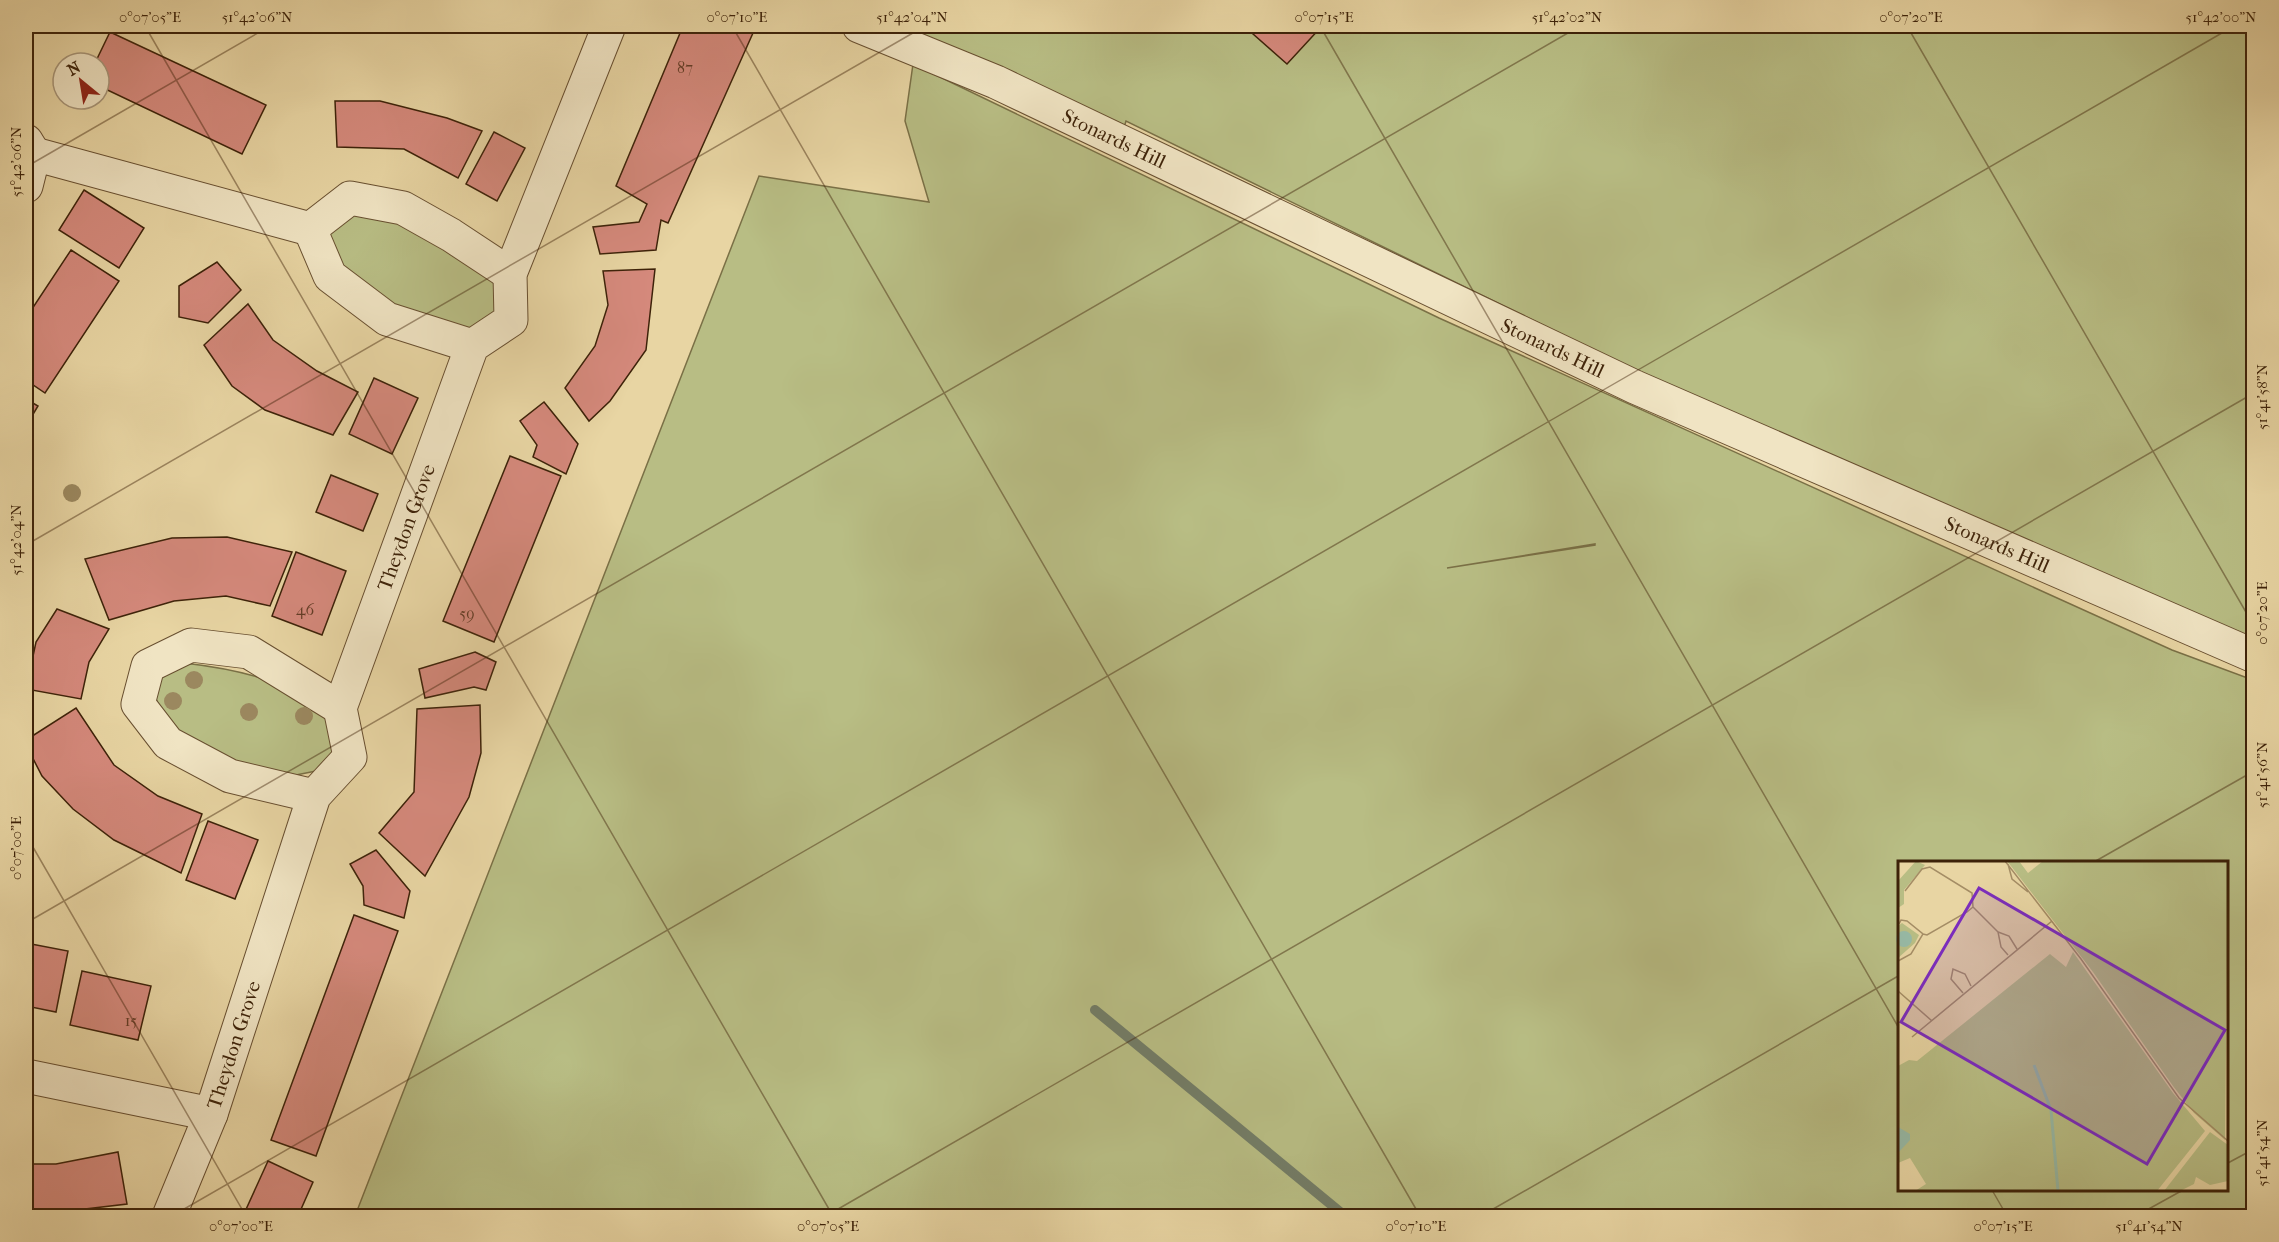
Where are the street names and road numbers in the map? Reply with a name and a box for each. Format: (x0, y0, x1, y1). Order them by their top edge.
street label: Stonards Hill (1058, 104, 1170, 174)
street label: Stonards Hill (1497, 314, 1609, 383)
street label: Theydon Grove (373, 461, 440, 594)
street label: Stonards Hill (1941, 512, 2053, 578)
street label: Theydon Grove (202, 978, 265, 1112)

